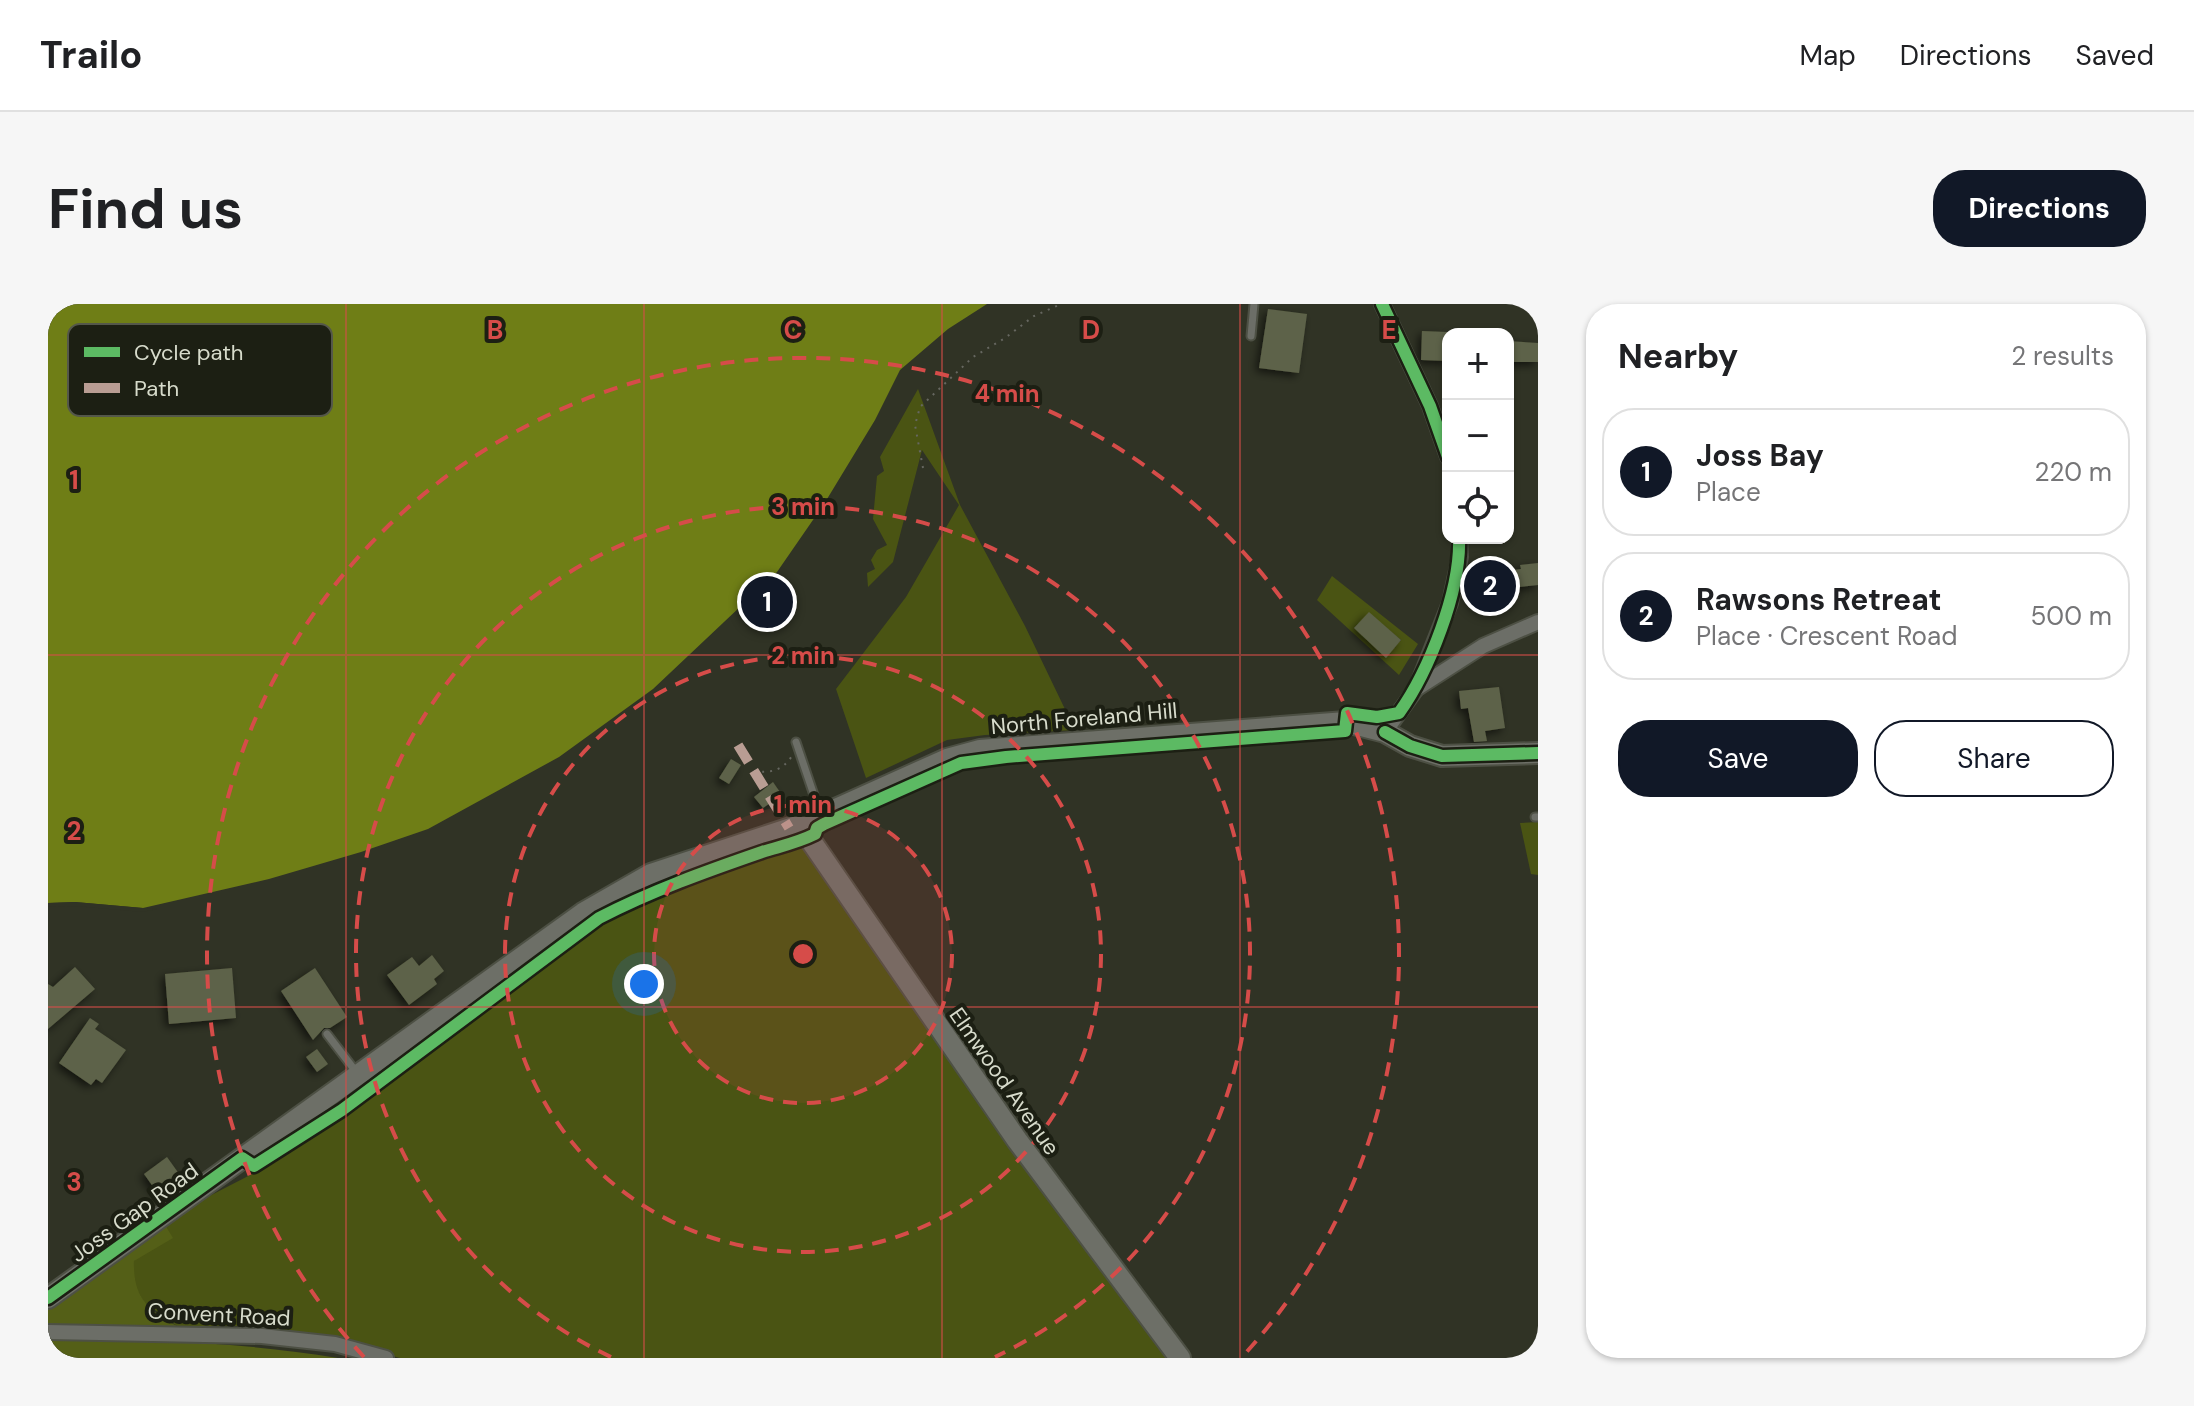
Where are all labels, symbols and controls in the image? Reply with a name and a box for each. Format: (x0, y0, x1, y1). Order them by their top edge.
text: Trailo (40, 30, 142, 80)
text: Map (1799, 37, 1856, 74)
text: Directions (1900, 37, 2032, 74)
text: Saved (2076, 37, 2154, 74)
button: Directions (1933, 170, 2146, 247)
text: Find us (48, 172, 243, 245)
text: B (487, 313, 503, 347)
text: C (783, 313, 803, 347)
text: D (1082, 313, 1100, 347)
text: E (1381, 313, 1397, 347)
legend (68, 324, 332, 416)
map controls (1442, 328, 1514, 544)
button: + (1442, 328, 1514, 400)
text: Nearby (1618, 334, 1738, 379)
text: Cycle path (134, 338, 244, 367)
text: 2 results (2011, 339, 2114, 373)
text: Path (134, 374, 179, 403)
text: 4 min (974, 378, 1040, 409)
button: − (1442, 400, 1514, 472)
text: Joss Bay (1696, 436, 1824, 475)
text: 1 (1641, 455, 1651, 489)
text: 220 m (2034, 455, 2112, 489)
text: 1 (69, 463, 79, 497)
button: locate (1442, 472, 1514, 544)
text: Place (1696, 475, 1761, 509)
text: 3 min (771, 491, 835, 522)
pin: 2 (1464, 556, 1516, 616)
pin: 1 (741, 572, 793, 632)
text: Rawsons Retreat (1696, 580, 1942, 619)
text: 2 (1638, 599, 1654, 633)
text: 500 m (2030, 599, 2112, 633)
text: Place · Crescent Road (1696, 619, 1957, 653)
text: 2 min (771, 640, 835, 671)
street label: North Foreland Hill (989, 696, 1179, 741)
button: Save (1618, 720, 1858, 797)
button: Share (1874, 720, 2114, 797)
text: 1 min (774, 789, 832, 820)
text: 2 (66, 814, 82, 848)
centre of rings (789, 940, 817, 968)
your location (624, 964, 664, 1004)
street label: Elmwood Avenue (943, 1002, 1066, 1161)
street label: Joss Gap Road (64, 1156, 204, 1269)
text: 3 (66, 1165, 82, 1199)
street label: Convent Road (147, 1296, 291, 1333)

